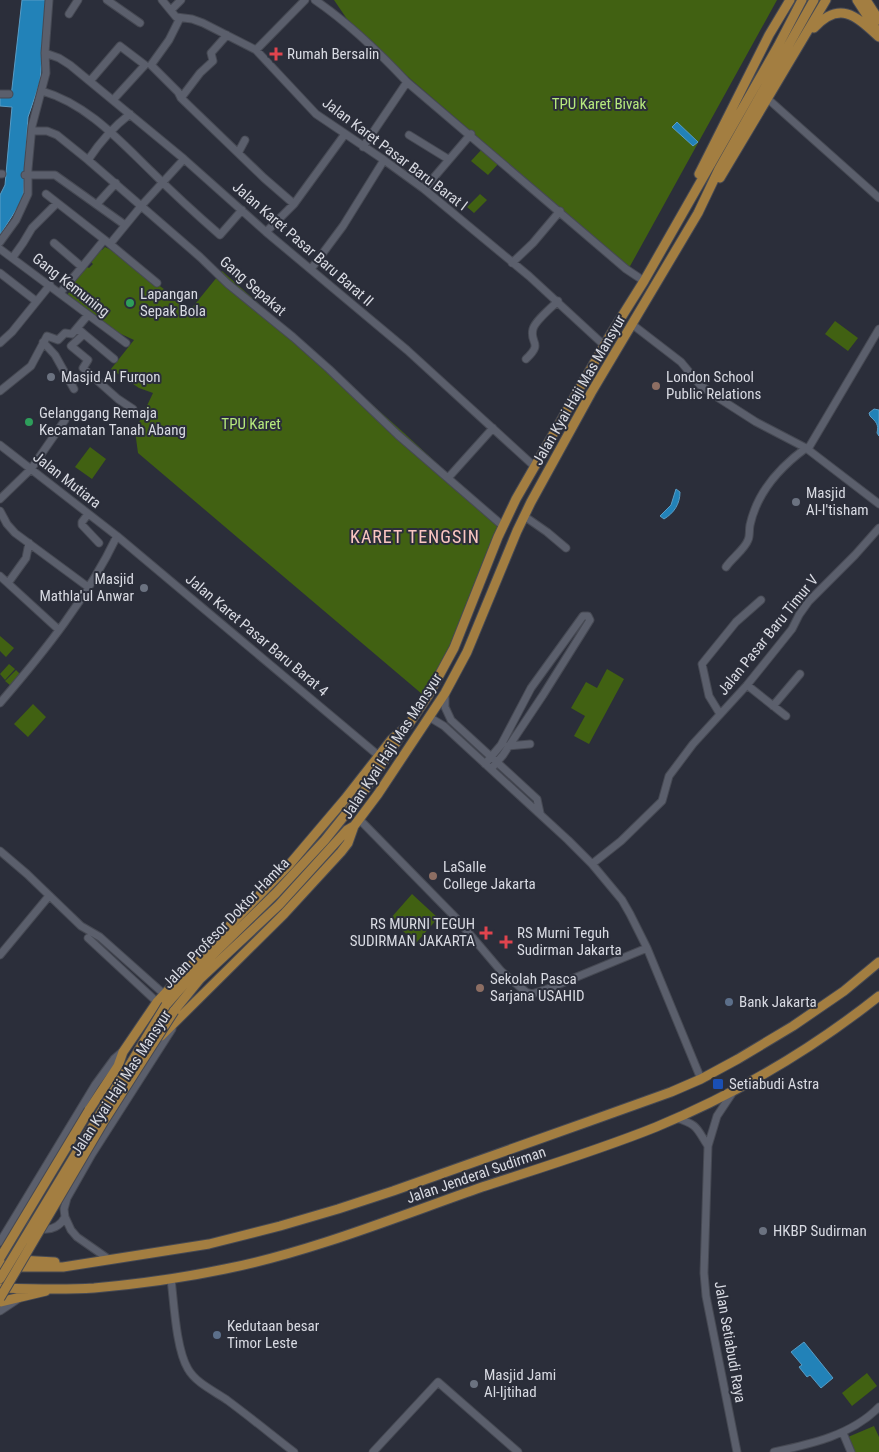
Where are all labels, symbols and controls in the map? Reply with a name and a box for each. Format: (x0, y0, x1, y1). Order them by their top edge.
place label: Rumah Bersalin (287, 45, 379, 63)
marker: Rumah Bersalin (269, 47, 283, 61)
street label: Jalan Karet Pasar Baru Barat I (319, 94, 471, 214)
park label: TPU Karet Bivak (552, 95, 647, 113)
street label: Jalan Karet Pasar Baru Barat II (229, 178, 377, 310)
street label: Gang Kemuning (29, 249, 113, 321)
street label: Gang Sepakat (216, 252, 290, 320)
place label: Lapangan Sepak Bola (140, 285, 206, 320)
marker: Lapangan Sepak Bola (124, 297, 136, 309)
street label: Jalan Kyai Haji Mas Mansyur (529, 311, 630, 468)
place label: Masjid Al Furqon (61, 368, 161, 386)
place label: London School Public Relations (666, 368, 762, 403)
marker: Masjid Al Furqon (45, 371, 57, 383)
marker: London School Public Relations (650, 380, 662, 392)
place label: Gelanggang Remaja Kecamatan Tanah Abang (39, 404, 186, 439)
park label: TPU Karet (221, 415, 281, 433)
marker: Gelanggang Remaja Kecamatan Tanah Abang (23, 416, 35, 428)
street label: Jalan Mutiara (30, 448, 104, 512)
place label: Masjid Al-I'tisham (806, 484, 869, 519)
marker: Masjid Al-I'tisham (790, 496, 802, 508)
district label: KARET TENGSIN (350, 526, 480, 547)
place label: Masjid Mathla'ul Anwar (39, 570, 134, 605)
street label: Jalan Karet Pasar Baru Barat 4 (182, 570, 332, 700)
street label: Jalan Pasar Baru Timur V (714, 571, 822, 699)
marker: Masjid Mathla'ul Anwar (138, 582, 150, 594)
street label: Jalan Kyai Haji Mas Mansyur (338, 669, 446, 822)
street label: Jalan Profesor Doktor Hamka (159, 854, 293, 992)
place label: LaSalle College Jakarta (443, 858, 536, 893)
marker: LaSalle College Jakarta (427, 870, 439, 882)
place label: RS MURNI TEGUH SUDIRMAN JAKARTA (350, 915, 475, 950)
place label: RS Murni Teguh Sudirman Jakarta (517, 924, 622, 959)
marker: RS MURNI TEGUH SUDIRMAN JAKARTA (479, 926, 493, 940)
marker: RS Murni Teguh Sudirman Jakarta (499, 935, 513, 949)
place label: Sekolah Pasca Sarjana USAHID (490, 970, 584, 1005)
marker: Sekolah Pasca Sarjana USAHID (474, 982, 486, 994)
place label: Bank Jakarta (739, 993, 817, 1011)
marker: Bank Jakarta (723, 996, 735, 1008)
street label: Jalan Kyai Haji Mas Mansyur (67, 1006, 175, 1159)
place label: Setiabudi Astra (729, 1075, 819, 1093)
marker: Setiabudi Astra (711, 1077, 725, 1091)
street label: Jalan Jenderal Sudirman (404, 1143, 548, 1207)
place label: HKBP Sudirman (773, 1222, 867, 1240)
marker: HKBP Sudirman (757, 1225, 769, 1237)
street label: Jalan Setiabudi Raya (710, 1280, 750, 1404)
place label: Kedutaan besar Timor Leste (227, 1317, 320, 1352)
marker: Kedutaan besar Timor Leste (211, 1329, 223, 1341)
place label: Masjid Jami Al-Ijtihad (484, 1366, 556, 1401)
marker: Masjid Jami Al-Ijtihad (468, 1378, 480, 1390)

